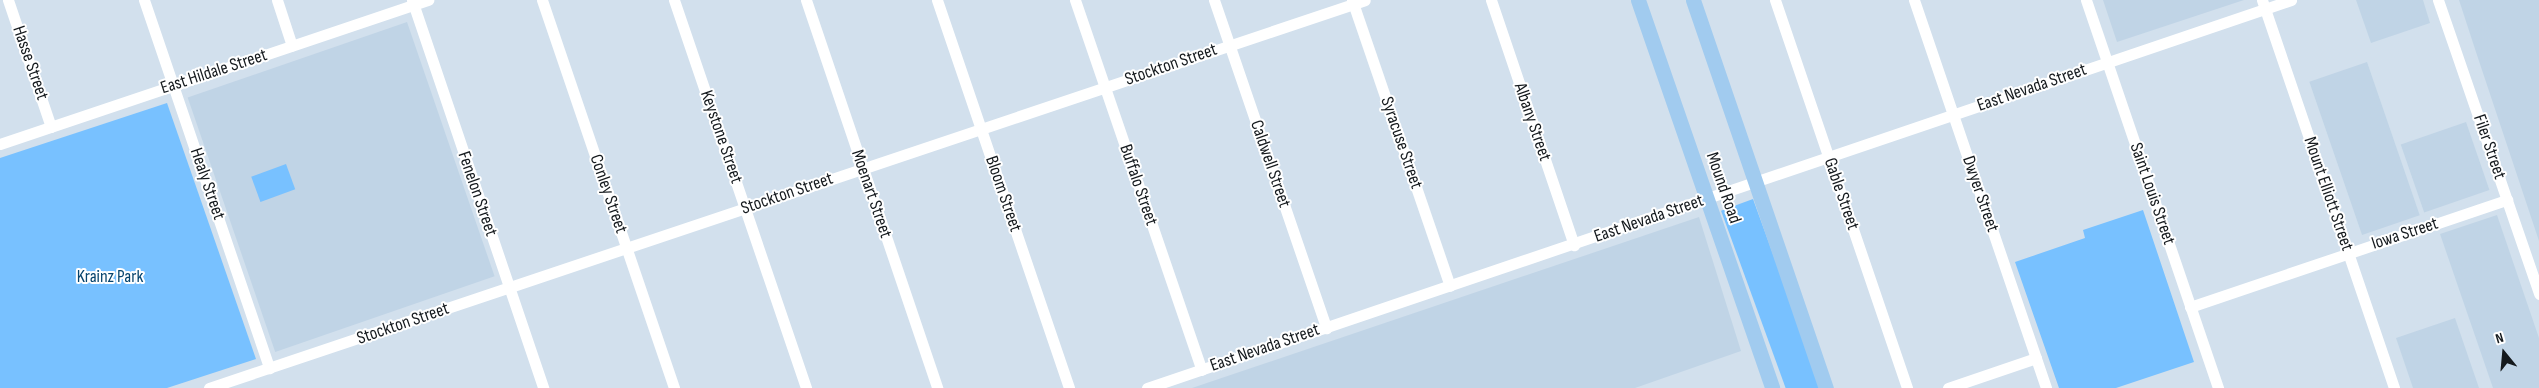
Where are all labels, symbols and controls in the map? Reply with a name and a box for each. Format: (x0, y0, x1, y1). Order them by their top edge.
street label: Hasse Street (7, 23, 53, 103)
street label: Stockton Street (1122, 39, 1220, 91)
street label: East Hildale Street (158, 45, 270, 99)
street label: East Nevada Street (1975, 59, 2089, 117)
street label: Albany Street (1509, 80, 1555, 164)
street label: Keystone Street (695, 88, 747, 186)
street label: Syracuse Street (1375, 94, 1427, 192)
street label: Filer Street (2468, 112, 2510, 182)
street label: Caldwell Street (1245, 117, 1295, 211)
street label: Mount Elliott Street (2298, 134, 2358, 254)
street label: Saint Louis Street (2124, 140, 2180, 248)
street label: Buffalo Street (1114, 142, 1162, 228)
street label: Healy Street (185, 145, 229, 223)
street label: Moenart Street (846, 147, 896, 241)
street label: Fenelon Street (452, 149, 502, 239)
street label: Mound Road (1701, 150, 1745, 226)
street label: Conley Street (584, 152, 632, 236)
street label: Bloom Street (980, 153, 1026, 235)
street label: Dwyer Street (1957, 153, 2003, 235)
street label: Gable Street (1819, 155, 1863, 233)
street label: Stockton Street (738, 168, 836, 220)
street label: East Nevada Street (1592, 190, 1706, 248)
street label: Iowa Street (2369, 213, 2441, 255)
park label: Krainz Park (77, 266, 143, 288)
street label: Stockton Street (354, 298, 452, 350)
street label: East Nevada Street (1208, 319, 1322, 377)
north arrow (2479, 328, 2529, 378)
text: N (2493, 329, 2506, 347)

